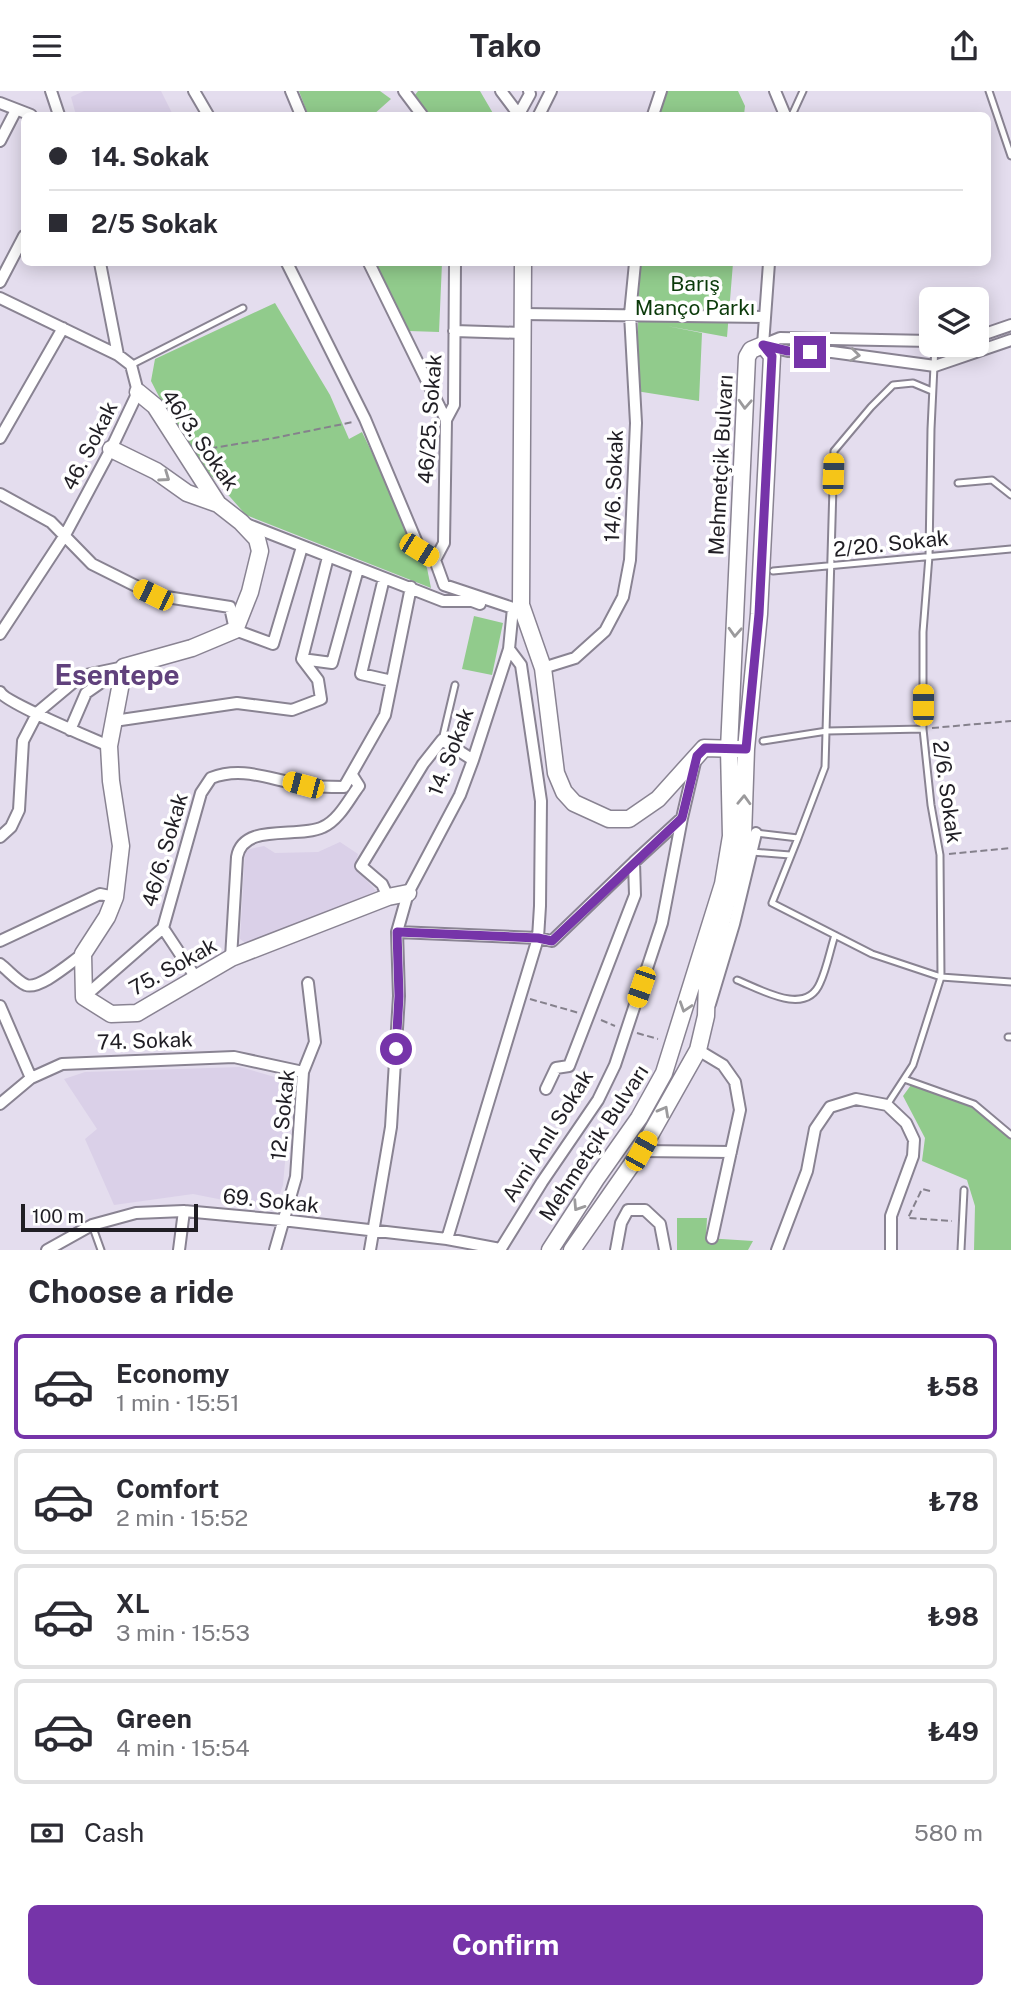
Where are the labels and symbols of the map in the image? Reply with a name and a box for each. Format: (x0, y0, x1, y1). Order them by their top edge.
park label: Barış Manço Parkı (635, 271, 755, 320)
route end (794, 336, 826, 368)
one-way arrow (849, 348, 861, 363)
street label: 46/25. Sokak (412, 353, 447, 485)
street label: Mehmetçik Bulvarı (703, 374, 738, 556)
street label: 46/3. Sokak (156, 384, 244, 495)
street label: 46. Sokak (56, 397, 123, 495)
one-way arrow (738, 399, 753, 410)
street label: 14/6. Sokak (599, 429, 628, 543)
car (822, 453, 845, 495)
one-way arrow (157, 469, 170, 482)
street label: 2/20. Sokak (832, 525, 950, 562)
car (396, 530, 443, 570)
car (130, 576, 177, 614)
one-way arrow (727, 626, 742, 637)
district label: Esentepe (54, 658, 180, 691)
car (913, 684, 934, 726)
street label: 14. Sokak (422, 704, 479, 799)
street label: 2/6. Sokak (928, 739, 967, 845)
car (280, 769, 327, 801)
street label: 46/6. Sokak (136, 790, 193, 910)
one-way arrow (737, 794, 752, 805)
street label: 75. Sokak (124, 932, 221, 1001)
car (625, 964, 658, 1010)
one-way arrow (678, 1000, 693, 1012)
street label: 74. Sokak (97, 1026, 193, 1055)
route start (380, 1033, 412, 1065)
street label: Mehmetçik Bulvarı (534, 1060, 653, 1226)
street label: Avni Anıl Sokak (497, 1065, 598, 1206)
street label: 12. Sokak (265, 1068, 300, 1162)
one-way arrow (656, 1106, 669, 1118)
car (622, 1128, 661, 1174)
street label: 69. Sokak (222, 1183, 321, 1218)
one-way arrow (574, 1198, 587, 1211)
scale bar (21, 1201, 198, 1233)

